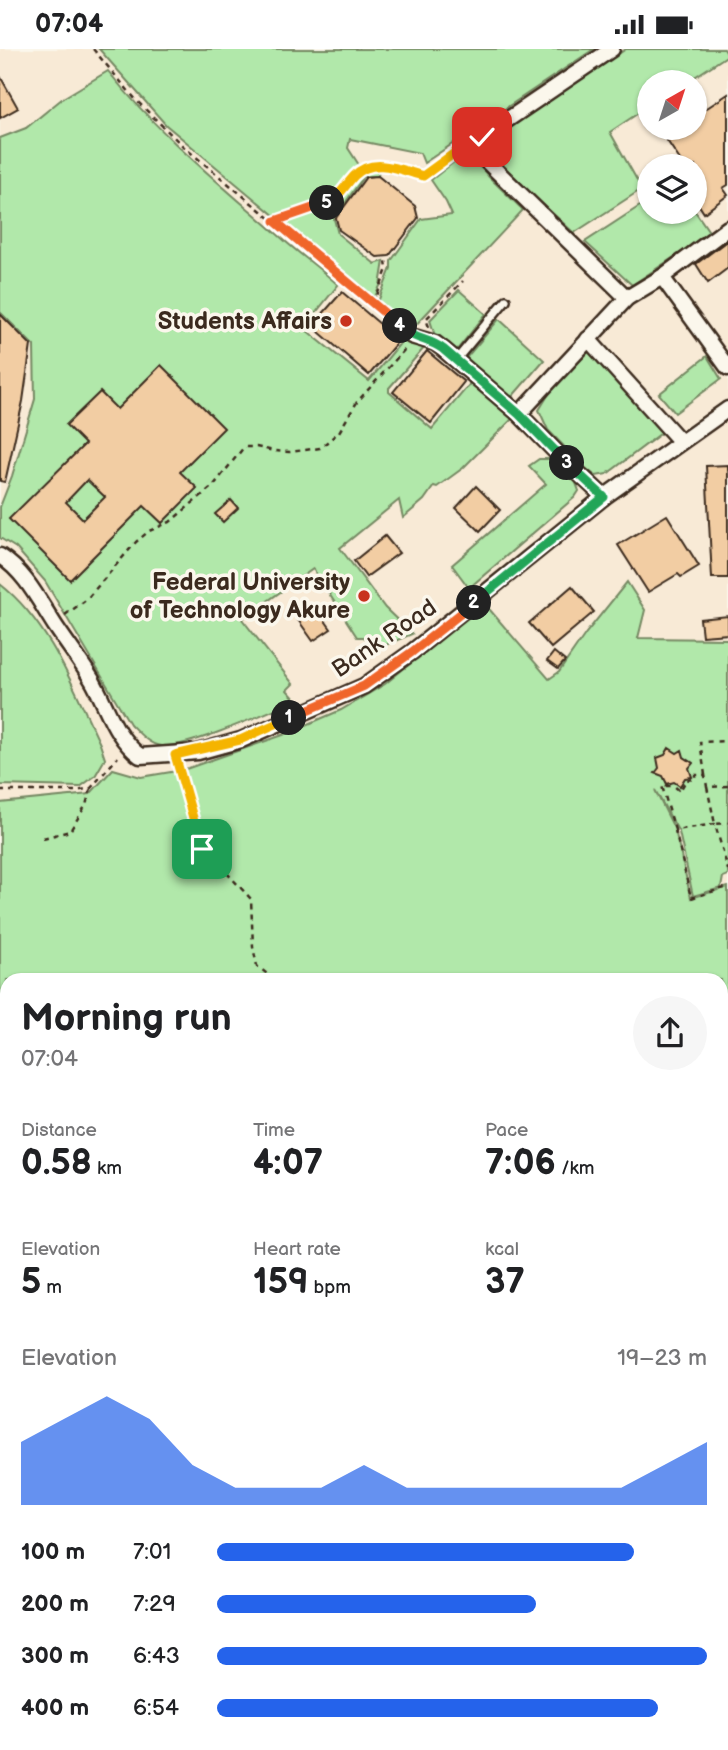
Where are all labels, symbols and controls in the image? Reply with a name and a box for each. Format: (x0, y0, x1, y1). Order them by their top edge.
text: 07:04 (35, 9, 103, 40)
north arrow (637, 70, 707, 140)
map controls (637, 70, 707, 224)
pin (452, 107, 512, 167)
icon: check (463, 118, 501, 156)
button: layers (637, 154, 707, 224)
pin: 5 (310, 185, 344, 221)
text: 5 (321, 191, 332, 214)
place label: Students Affairs (158, 307, 332, 336)
pin: 4 (382, 309, 418, 343)
marker: Students Affairs (338, 313, 354, 329)
text: 4 (394, 314, 405, 337)
pin: 3 (550, 445, 584, 481)
text: 3 (561, 451, 572, 474)
place label: Federal University of Technology Akure (130, 568, 350, 625)
pin: 2 (456, 585, 491, 621)
marker: Federal University of Technology Akure (356, 588, 372, 604)
text: 2 (468, 591, 479, 614)
street label: Bank Road (326, 593, 442, 684)
pin: 1 (272, 701, 306, 735)
text: 1 (285, 706, 293, 729)
pin (172, 819, 232, 879)
icon: arrive (183, 830, 221, 868)
text: Morning run (21, 996, 232, 1041)
button: share (633, 996, 707, 1070)
text: 07:04 (21, 1045, 78, 1073)
text: Distance (21, 1119, 97, 1142)
text: Time (253, 1119, 295, 1142)
text: Pace (485, 1119, 528, 1142)
text: 0.58 (21, 1142, 92, 1185)
text: 4:07 (253, 1142, 323, 1185)
text: 7:06 (485, 1142, 556, 1185)
text: km (92, 1157, 122, 1180)
text: /km (556, 1157, 595, 1180)
text: Elevation (21, 1238, 100, 1261)
text: Heart rate (253, 1238, 341, 1261)
text: kcal (485, 1238, 519, 1261)
text: 5 (21, 1261, 41, 1304)
text: 159 (253, 1261, 308, 1304)
text: 37 (485, 1261, 525, 1304)
text: m (41, 1276, 62, 1299)
text: bpm (308, 1276, 351, 1299)
text: Elevation (21, 1344, 117, 1372)
text: 19–23 m (617, 1344, 707, 1372)
text: 100 m (21, 1538, 85, 1566)
text: 7:01 (133, 1538, 171, 1566)
text: 200 m (21, 1590, 89, 1618)
text: 7:29 (133, 1590, 176, 1618)
text: 300 m (21, 1642, 89, 1670)
text: 6:43 (133, 1642, 180, 1670)
text: 400 m (21, 1694, 89, 1722)
text: 6:54 (133, 1694, 179, 1722)

